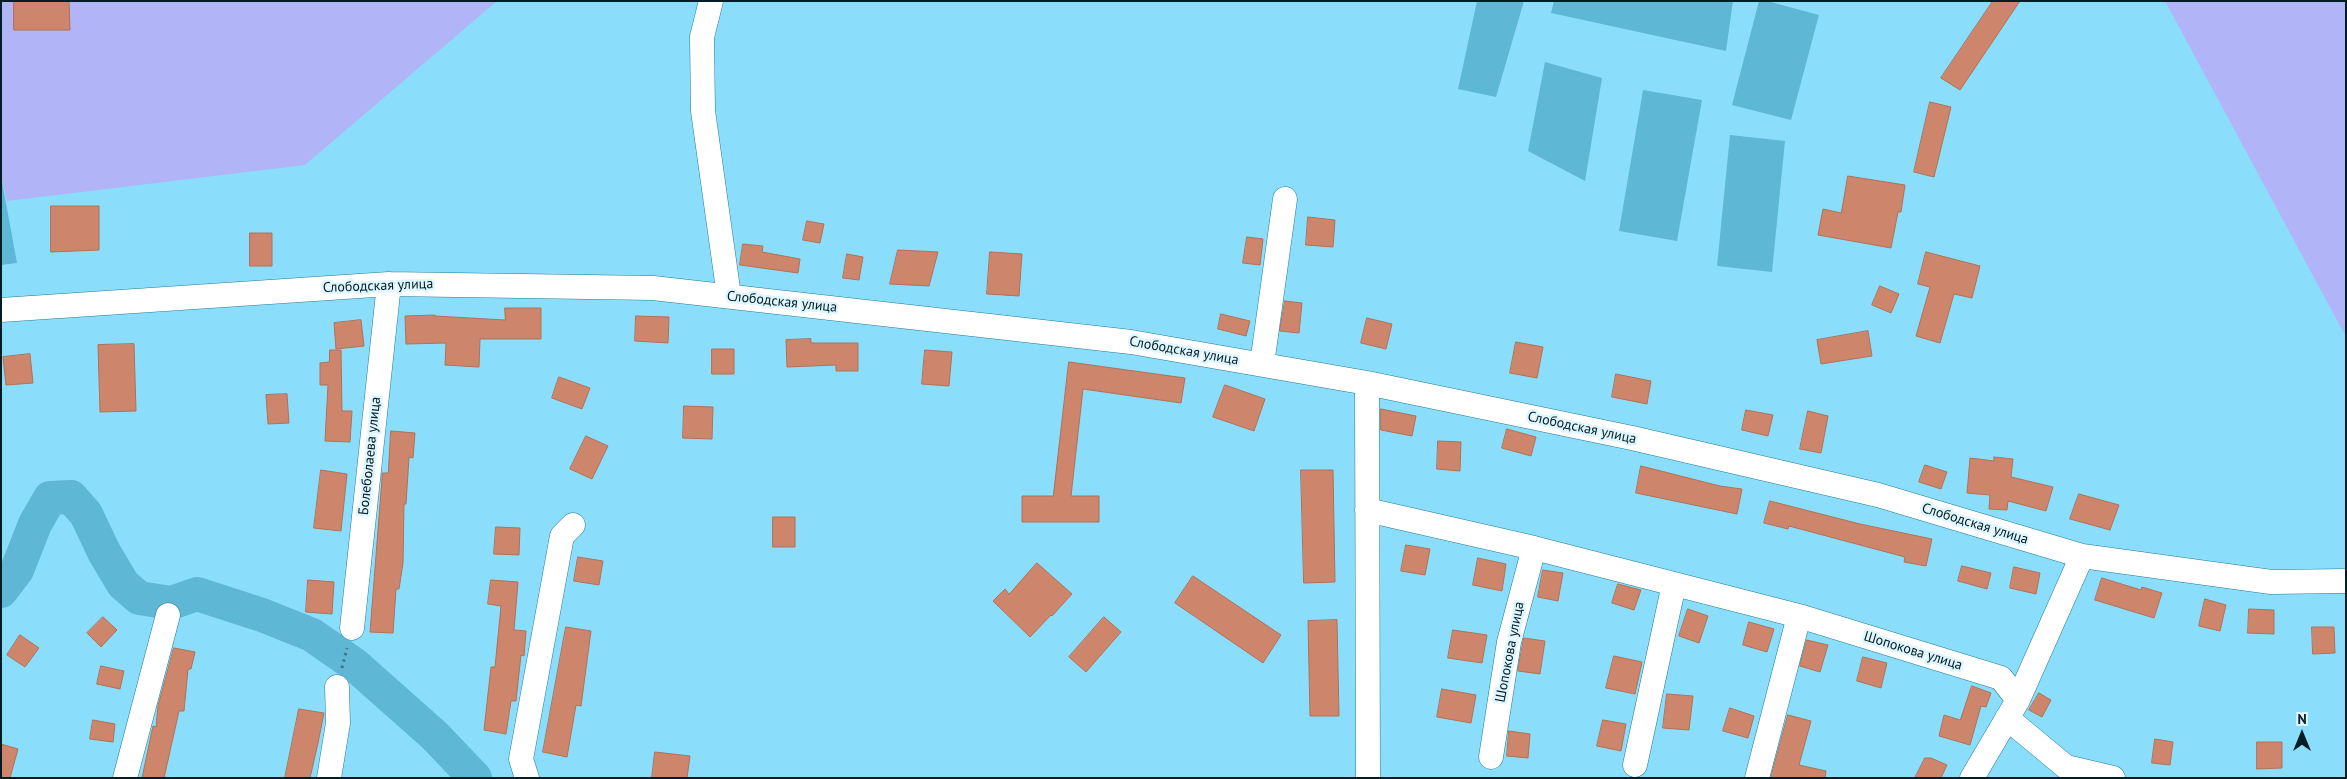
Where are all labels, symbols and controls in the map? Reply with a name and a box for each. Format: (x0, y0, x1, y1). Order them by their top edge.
street label: Слободская улица (322, 276, 434, 296)
street label: Слободская улица (726, 288, 838, 316)
street label: Слободская улица (1128, 333, 1240, 369)
street label: Болеболаева улица (355, 396, 385, 516)
street label: Слободская улица (1526, 408, 1638, 448)
street label: Слободская улица (1920, 500, 2030, 548)
street label: Шопокова улица (1492, 600, 1528, 704)
street label: Шопокова улица (1862, 628, 1964, 674)
north arrow (2277, 709, 2327, 759)
text: N (2297, 710, 2307, 728)

